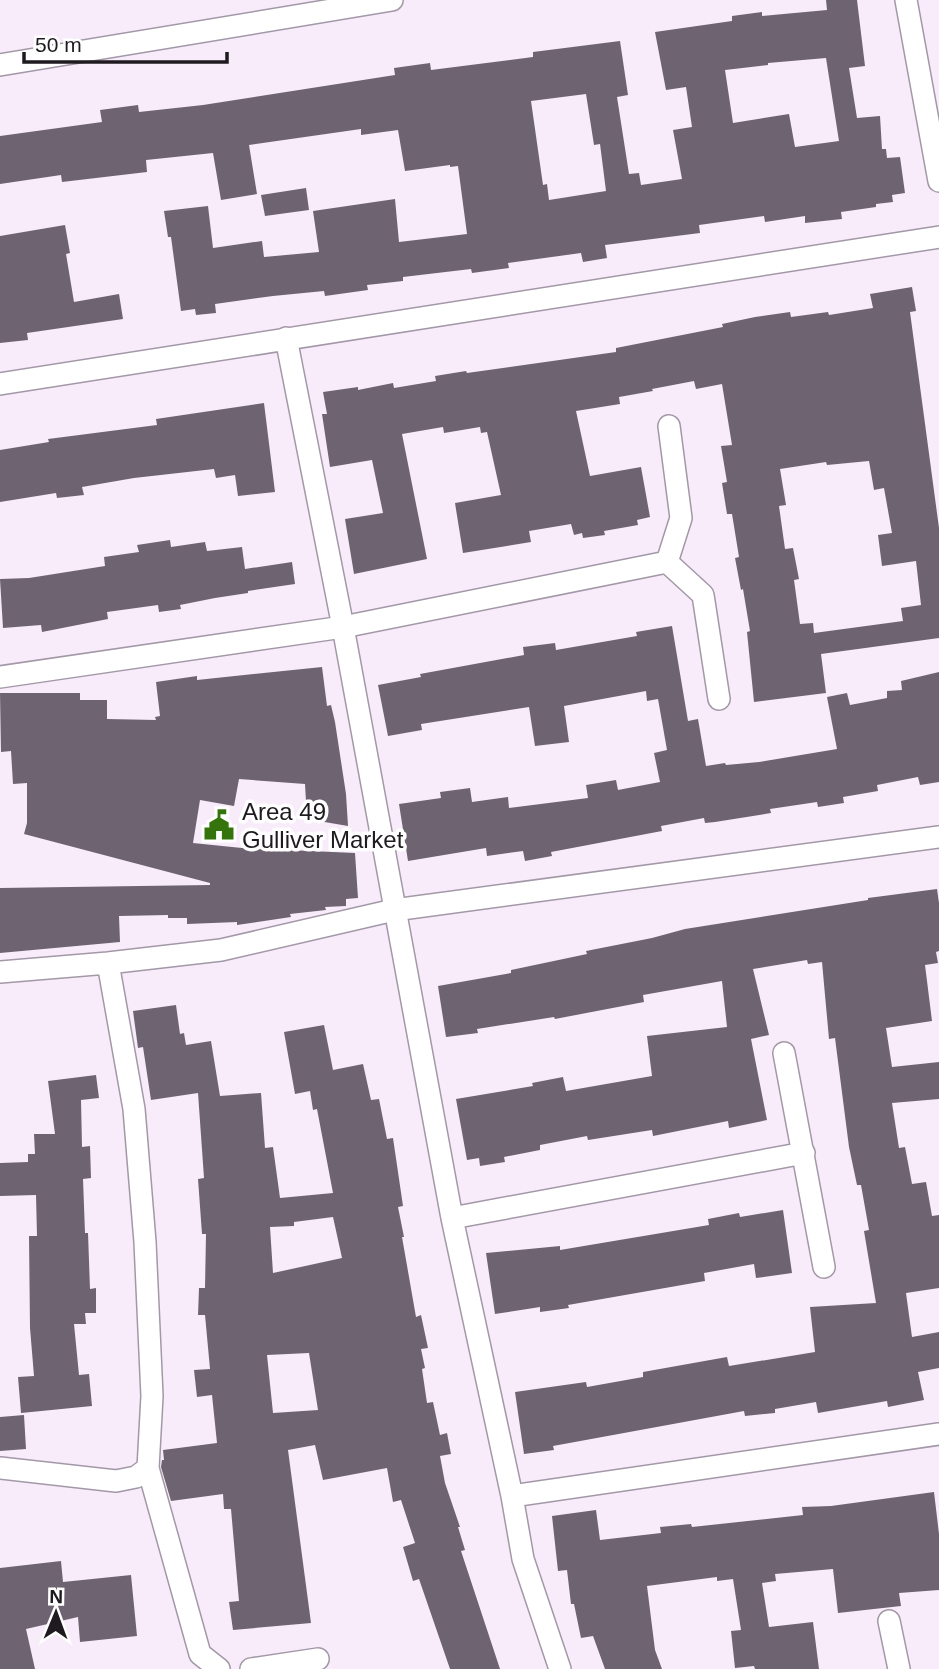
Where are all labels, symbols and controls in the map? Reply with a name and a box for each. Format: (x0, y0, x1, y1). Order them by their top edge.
scale bar (24, 21, 228, 65)
text: 50 m (35, 33, 82, 56)
place label: Area 49 Gulliver Market (242, 798, 404, 853)
public building icon: Area 49 Gulliver Market (202, 808, 236, 842)
north arrow (21, 1578, 91, 1648)
text: N (49, 1586, 63, 1607)

